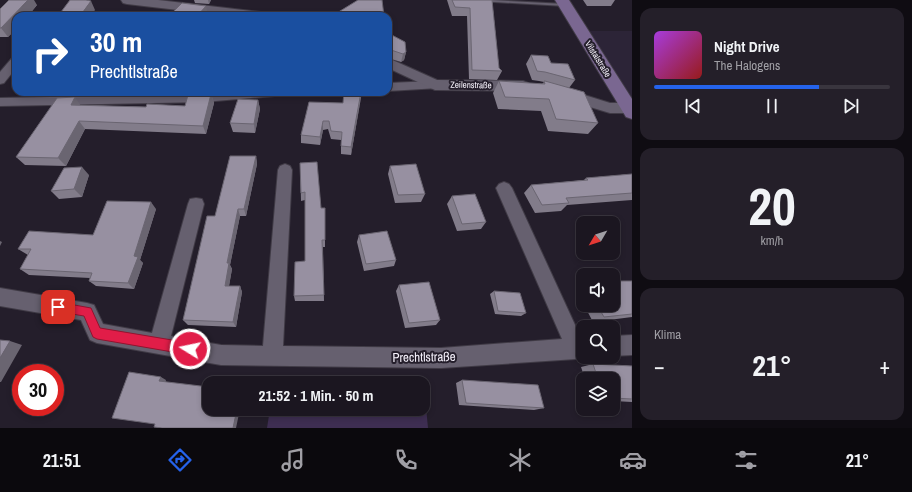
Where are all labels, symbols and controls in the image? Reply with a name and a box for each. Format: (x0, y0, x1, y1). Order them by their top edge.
text: 30 m (90, 23, 142, 61)
icon: right (24, 28, 76, 80)
text: Night Drive (714, 36, 780, 57)
street label: Vilstalstraße (582, 38, 614, 80)
text: The Halogens (714, 57, 780, 74)
text: Prechtlstraße (90, 59, 178, 84)
street label: Zeilenstraße (450, 79, 492, 91)
icon: previous (682, 95, 704, 117)
icon: pause (761, 95, 783, 117)
icon: next (840, 95, 862, 117)
text: 20 (748, 171, 796, 241)
north arrow (576, 216, 620, 260)
map controls (576, 216, 620, 416)
text: km/h (760, 232, 784, 249)
button: sound (576, 268, 620, 312)
pin (41, 290, 75, 324)
icon: arrive (47, 296, 69, 318)
button: search (576, 320, 620, 364)
text: Klima (654, 326, 681, 343)
position arrow (169, 328, 211, 370)
text: 21° (752, 345, 792, 385)
street label: Prechtlstraße (392, 348, 456, 366)
text: − (654, 351, 665, 381)
text: + (879, 351, 890, 381)
speed limit sign: 30 (12, 364, 64, 416)
button: layers (576, 372, 620, 416)
text: 21:52 · 1 Min. · 50 m (259, 385, 373, 406)
icon: directions (166, 446, 194, 474)
icon: music (279, 446, 307, 474)
icon: phone (392, 446, 420, 474)
icon: climate (506, 446, 534, 474)
icon: car (619, 446, 647, 474)
icon: filters (732, 446, 760, 474)
text: 21:51 (43, 448, 80, 473)
text: 21° (846, 448, 869, 473)

